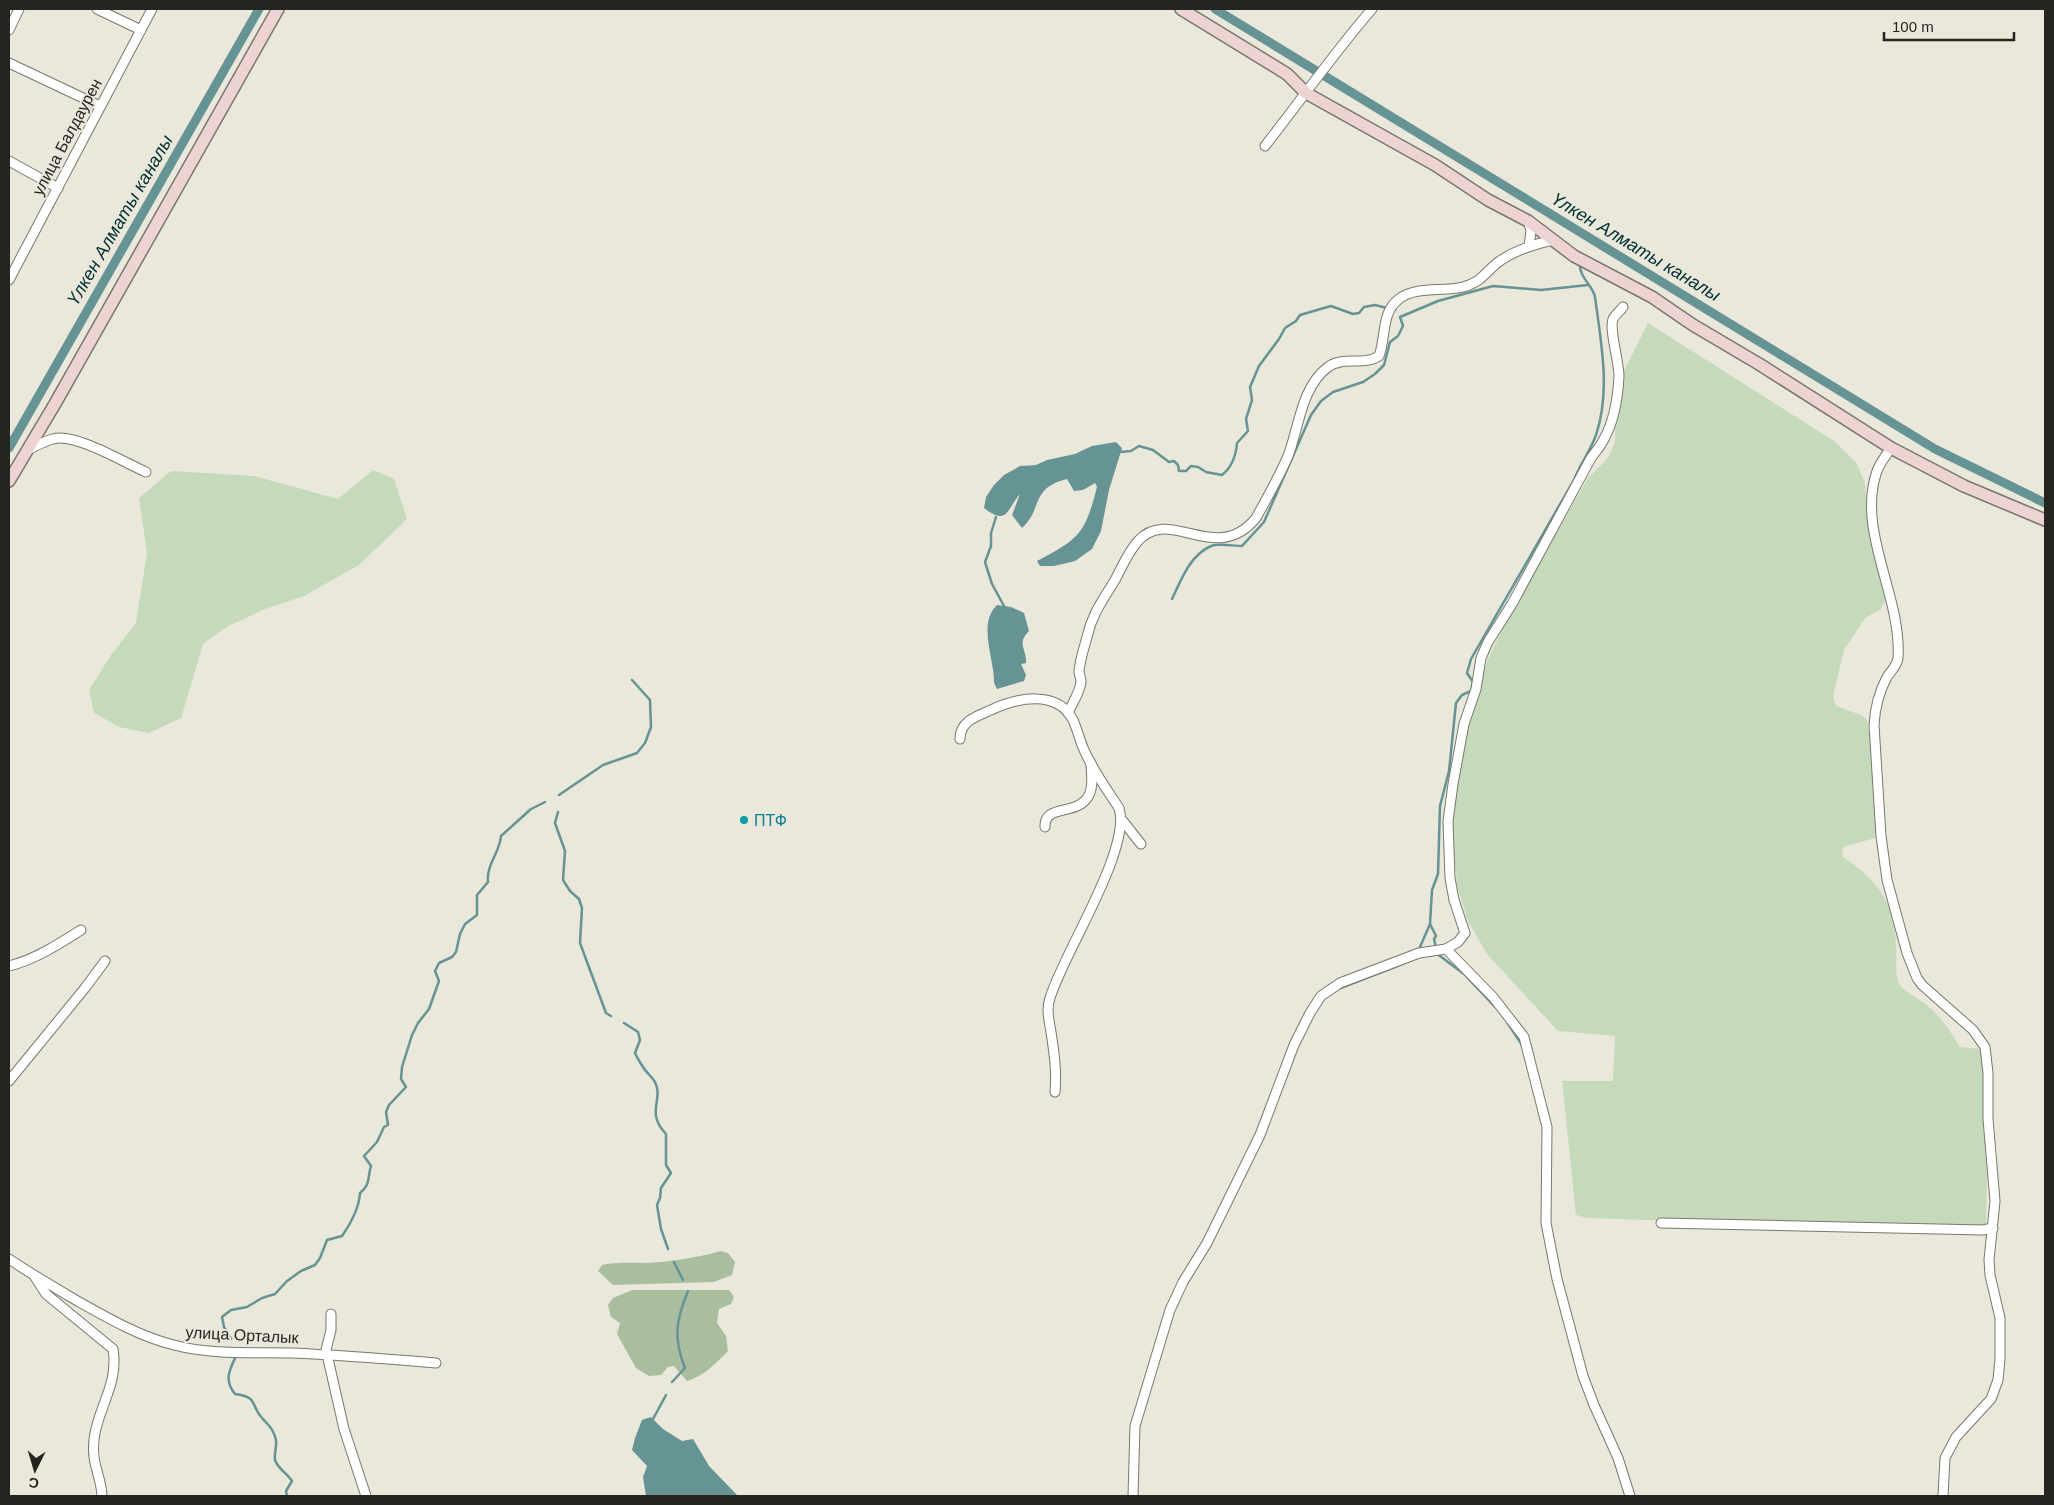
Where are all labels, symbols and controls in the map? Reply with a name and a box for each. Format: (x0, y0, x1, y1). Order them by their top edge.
scale bar (1884, 10, 2014, 42)
text: 100 m (1892, 18, 1934, 35)
street label: улица Балдаурен (29, 76, 105, 198)
water label: Үлкен Алматы каналы (63, 131, 177, 309)
water label: Үлкен Алматы каналы (1548, 189, 1724, 305)
place label: ПТФ (754, 812, 787, 829)
marker: ПТФ (738, 814, 750, 826)
street label: улица Орталык (185, 1324, 300, 1347)
north arrow (10, 1445, 60, 1495)
text: С (28, 1475, 40, 1491)

